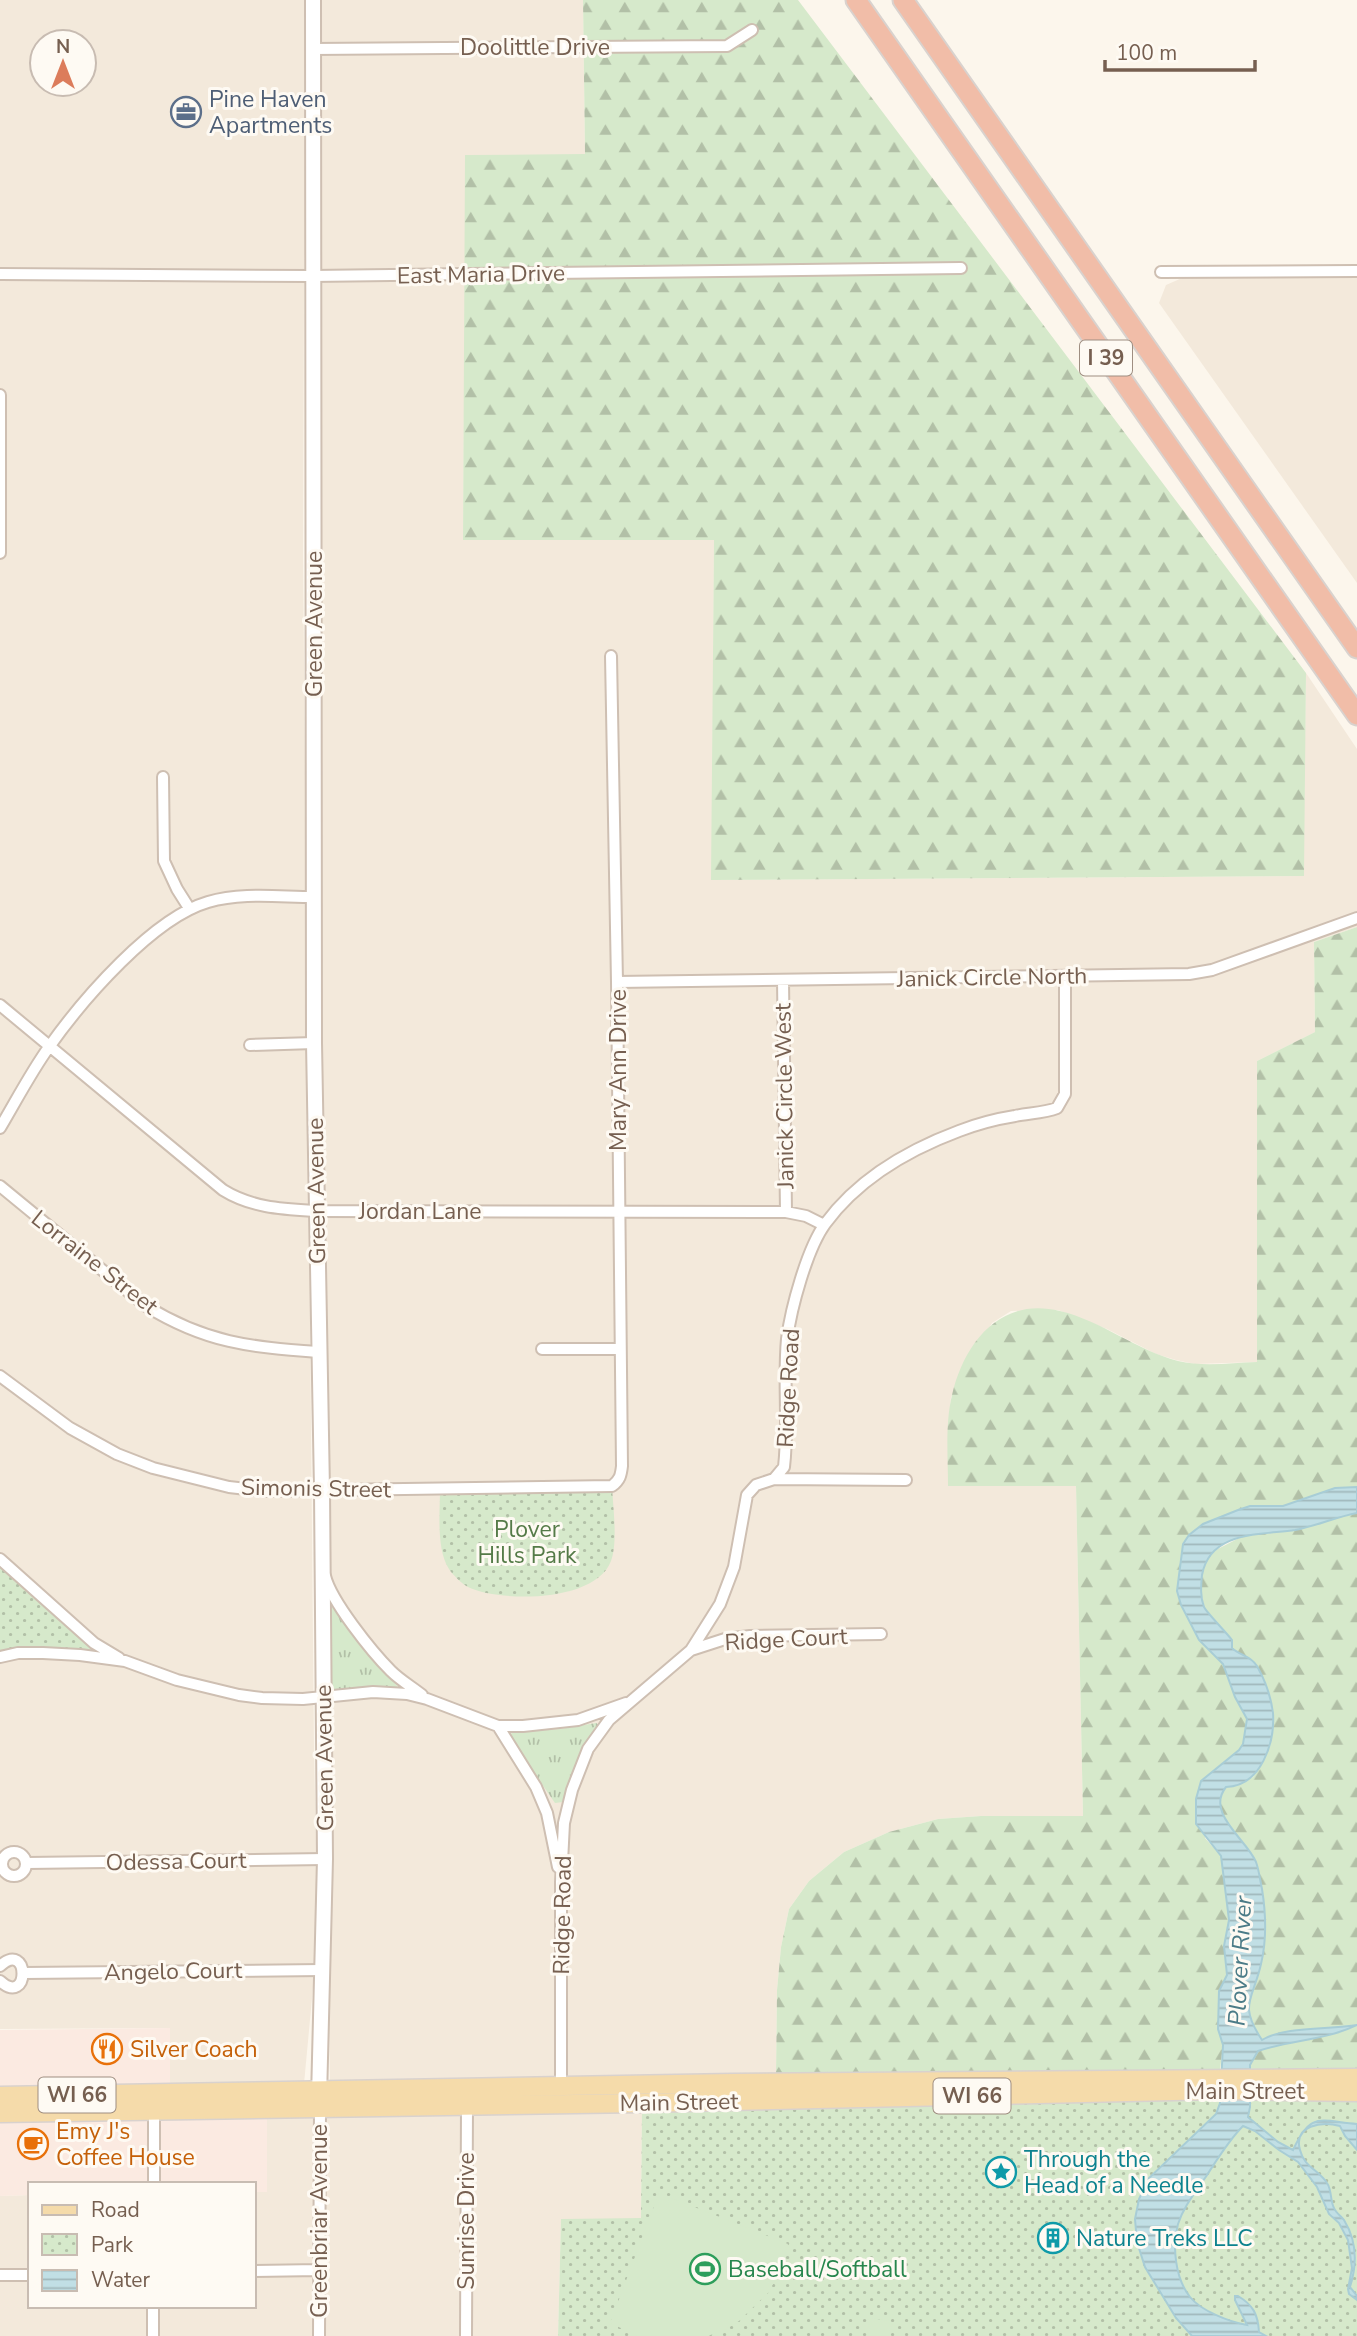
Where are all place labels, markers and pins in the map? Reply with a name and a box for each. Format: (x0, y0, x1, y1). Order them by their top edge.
place label: Pine Haven Apartments (209, 84, 332, 141)
office icon: Pine Haven Apartments (169, 95, 203, 129)
restaurant icon: Silver Coach (90, 2032, 124, 2066)
place label: Silver Coach (130, 2034, 257, 2065)
place label: Emy J's Coffee House (56, 2116, 195, 2173)
cafe icon: Emy J's Coffee House (16, 2127, 50, 2161)
place label: Through the Head of a Needle (1024, 2144, 1203, 2201)
place icon: Through the Head of a Needle (984, 2155, 1018, 2189)
building icon: Nature Treks LLC (1036, 2221, 1070, 2255)
place label: Nature Treks LLC (1076, 2223, 1253, 2254)
sports icon: Baseball/Softball (688, 2252, 722, 2286)
place label: Baseball/Softball (728, 2254, 907, 2285)

